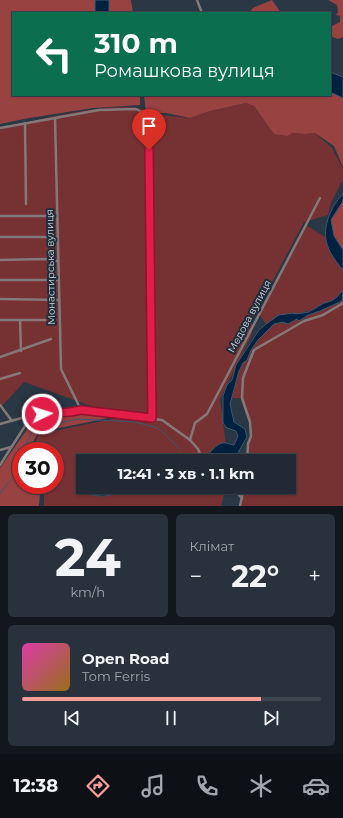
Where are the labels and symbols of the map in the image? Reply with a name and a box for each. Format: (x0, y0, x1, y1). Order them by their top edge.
pin (132, 109, 166, 150)
street label: Монастирська вулиця (43, 209, 58, 325)
street label: Медова вулиця (225, 278, 274, 355)
position arrow (21, 393, 63, 435)
speed limit sign: 30 (12, 442, 64, 494)

